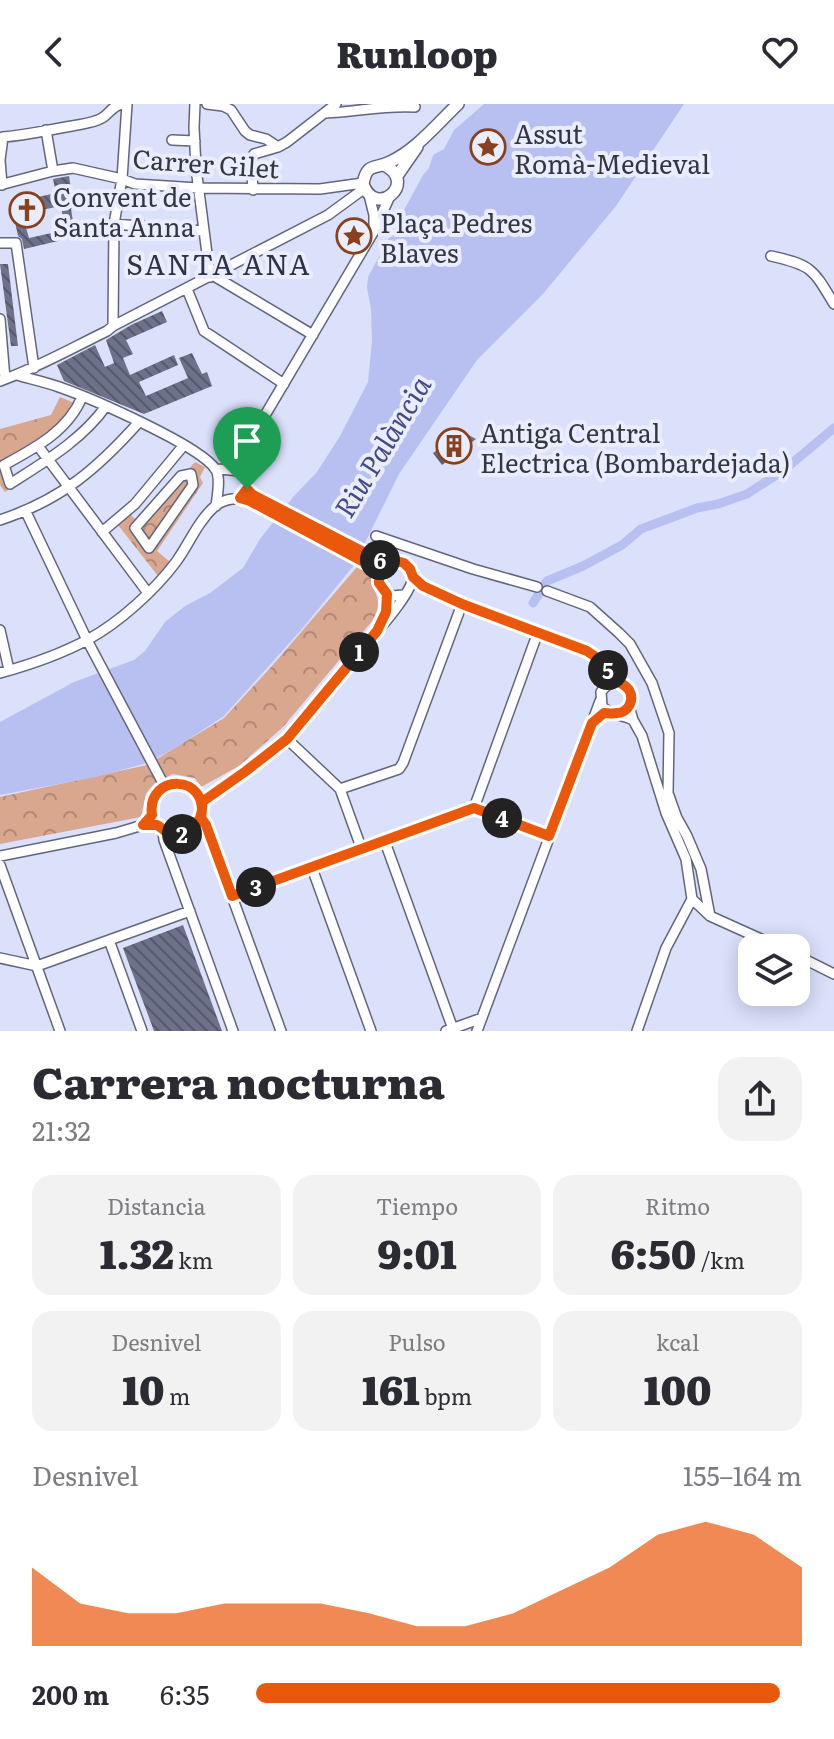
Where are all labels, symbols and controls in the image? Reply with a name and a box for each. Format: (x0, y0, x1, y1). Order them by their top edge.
text: Runloop (336, 26, 498, 79)
icon: back (32, 30, 76, 74)
icon: heart (758, 30, 802, 74)
place label: Assut Romà-Medieval (514, 113, 710, 182)
place icon: Assut Romà-Medieval (469, 128, 507, 166)
street label: Carrer Gilet (131, 137, 281, 187)
place label: Convent de Santa Anna (53, 176, 195, 245)
church icon: Convent de Santa Anna (8, 191, 46, 229)
place label: Plaça Pedres Blaves (380, 202, 532, 271)
place icon: Plaça Pedres Blaves (335, 217, 373, 255)
district label: SANTA ANA (126, 242, 312, 284)
water label: Riu Palància (322, 367, 440, 525)
pin (213, 407, 281, 489)
place label: Antiga Central Electrica (Bombardejada) (480, 412, 790, 481)
icon: arrive (225, 419, 269, 463)
building icon: Antiga Central Electrica (Bombardejada) (435, 427, 473, 465)
pin: 6 (360, 540, 400, 580)
text: 6 (374, 543, 386, 576)
pin: 1 (339, 632, 379, 672)
text: 1 (354, 635, 364, 668)
pin: 5 (588, 650, 628, 690)
text: 5 (602, 653, 614, 686)
pin: 4 (482, 798, 522, 838)
text: 4 (495, 801, 509, 834)
pin: 2 (162, 814, 202, 854)
text: 2 (176, 817, 188, 850)
pin: 3 (236, 867, 276, 907)
text: 3 (250, 870, 262, 903)
map controls (738, 934, 810, 1006)
button: layers (738, 934, 810, 1006)
text: Carrera nocturna (32, 1047, 445, 1113)
button: share (718, 1057, 802, 1141)
text: 21:32 (32, 1110, 91, 1149)
text: Distancia (107, 1189, 206, 1222)
text: Tiempo (376, 1189, 458, 1222)
text: Ritmo (645, 1189, 710, 1222)
text: 1.32 (100, 1222, 174, 1281)
text: 9:01 (377, 1222, 457, 1281)
text: 6:50 (611, 1222, 696, 1281)
text: km (174, 1243, 213, 1276)
text: /km (696, 1243, 745, 1276)
text: Desnivel (111, 1325, 201, 1358)
text: Pulso (388, 1325, 446, 1358)
text: kcal (656, 1325, 699, 1358)
text: 10 (122, 1358, 165, 1417)
text: 161 (362, 1358, 420, 1417)
text: 100 (644, 1358, 712, 1417)
text: m (165, 1379, 190, 1412)
text: bpm (420, 1379, 472, 1412)
text: Desnivel (32, 1455, 138, 1494)
text: 155–164 m (683, 1455, 802, 1494)
text: 200 m (32, 1674, 109, 1713)
text: 6:35 (160, 1674, 210, 1713)

